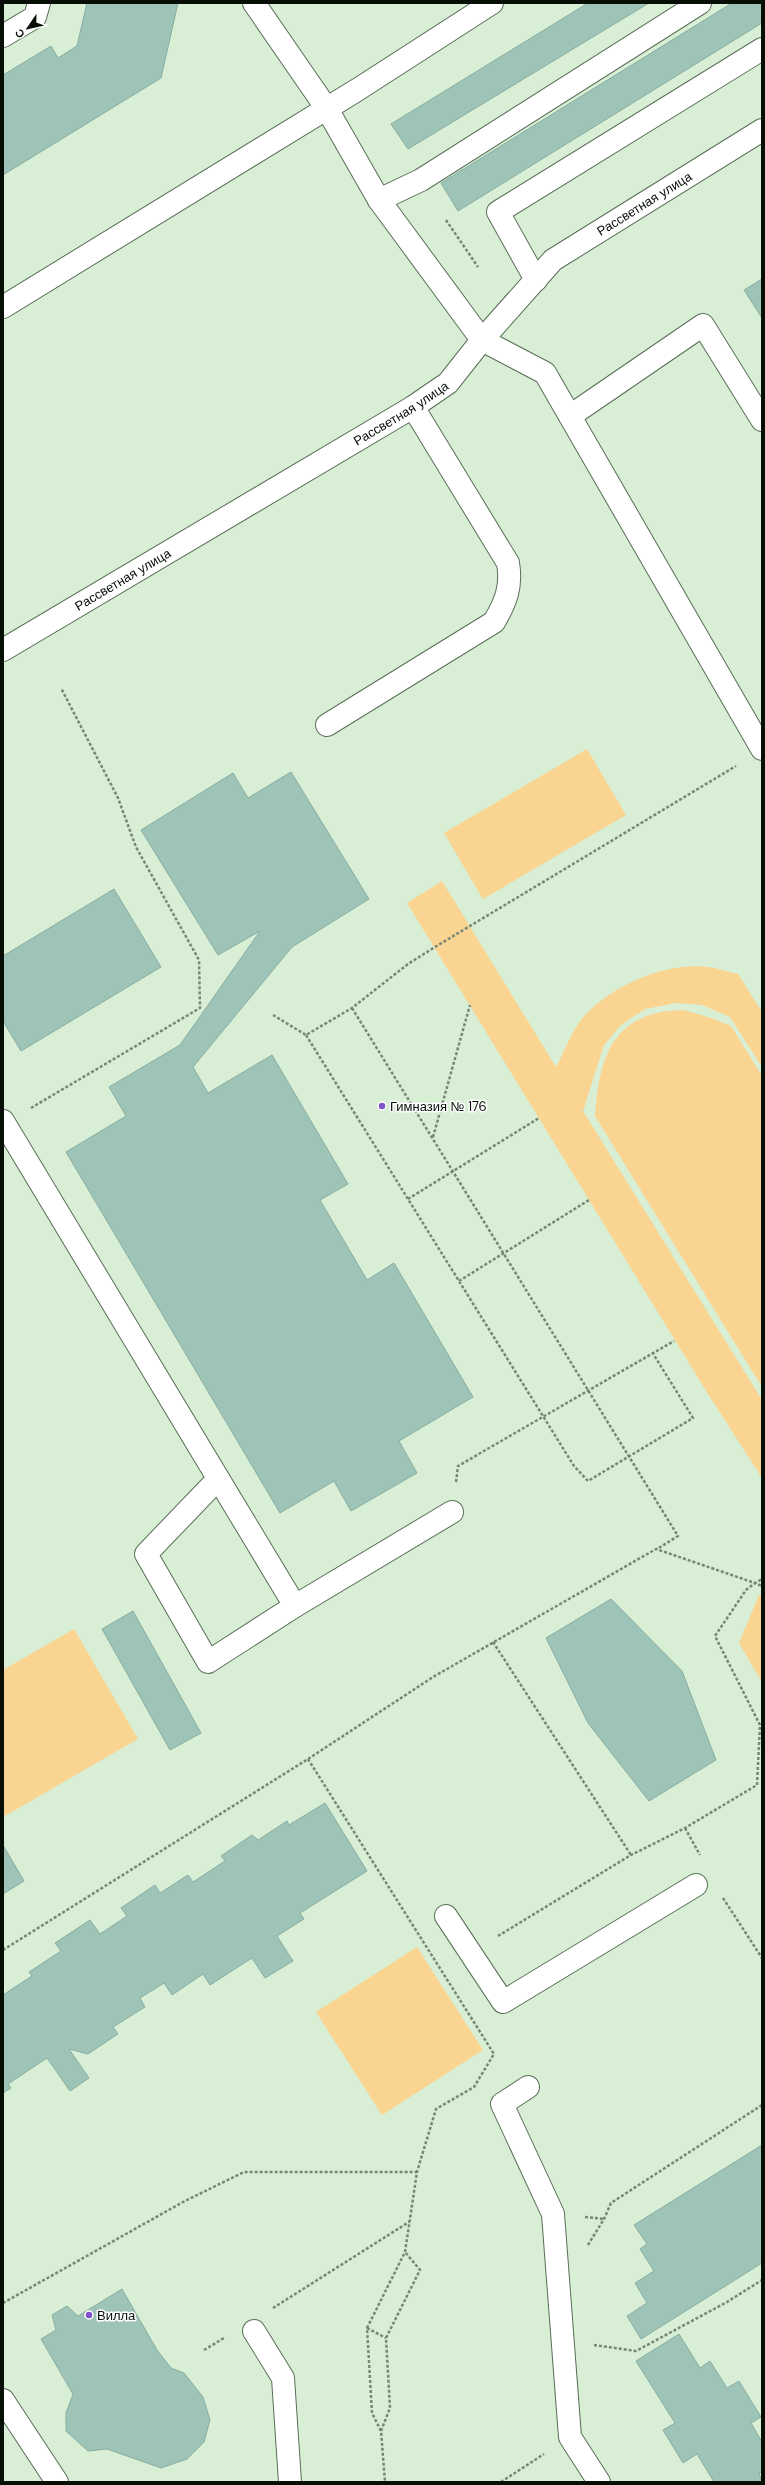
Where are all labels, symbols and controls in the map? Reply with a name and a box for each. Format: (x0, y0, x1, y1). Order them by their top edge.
north arrow (8, 8, 48, 48)
text: С (12, 26, 28, 41)
street label: Рассветная улица (594, 167, 696, 240)
street label: Рассветная улица (350, 377, 452, 449)
street label: Рассветная улица (72, 544, 175, 615)
place label: Гимназия № 176 (390, 1098, 487, 1115)
marker: Гимназия № 176 (377, 1101, 387, 1111)
place label: Вилла (97, 2307, 136, 2324)
marker: Вилла (84, 2310, 94, 2320)

